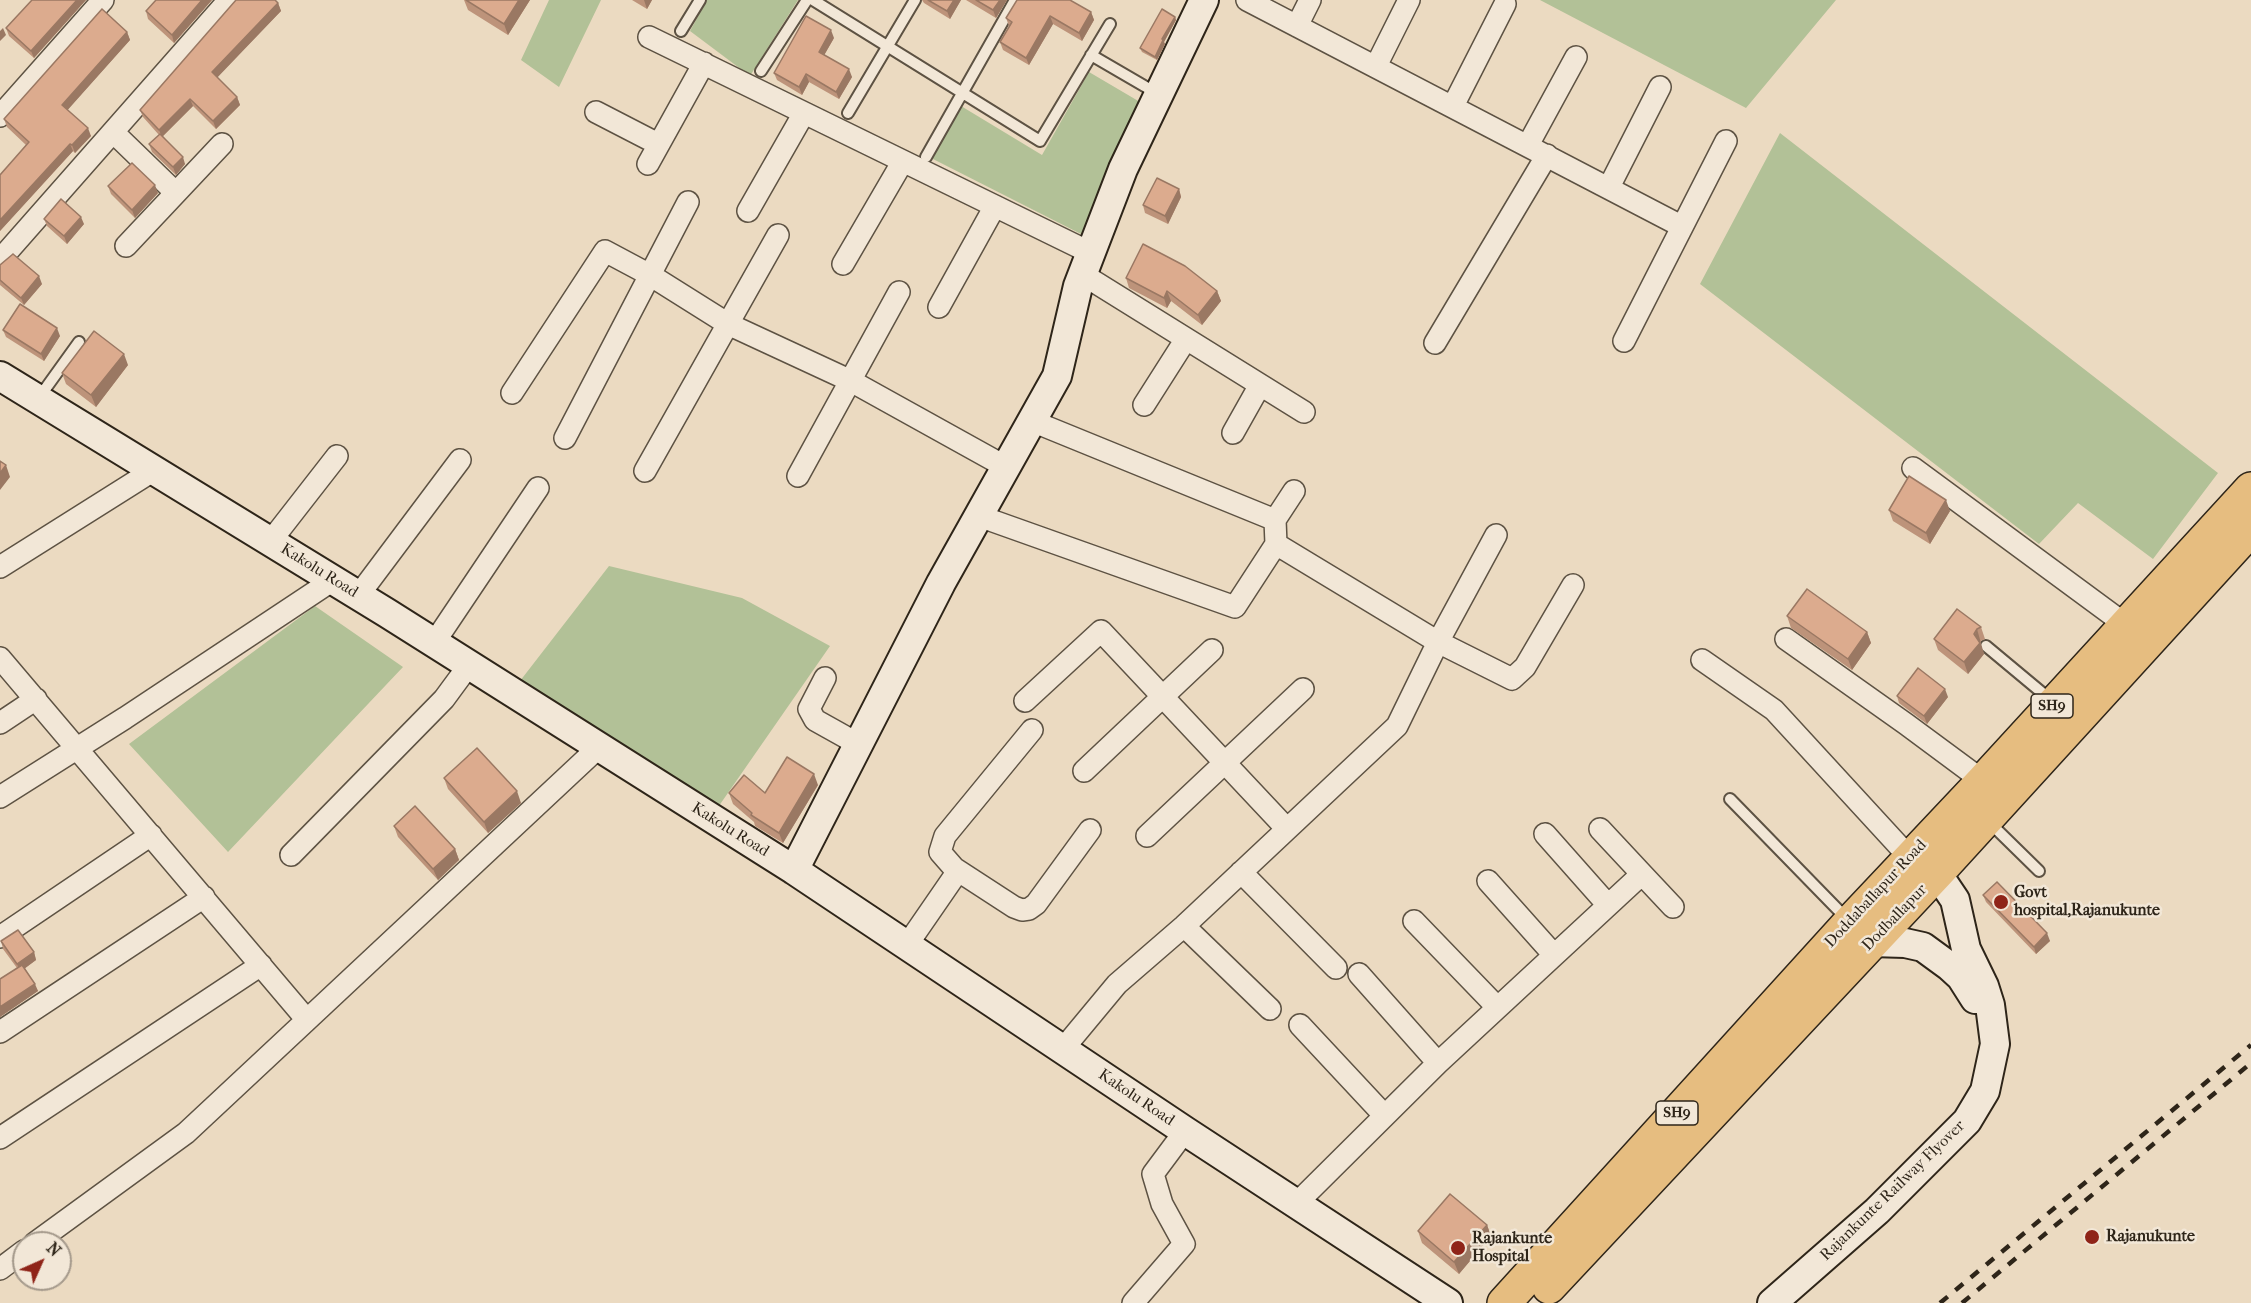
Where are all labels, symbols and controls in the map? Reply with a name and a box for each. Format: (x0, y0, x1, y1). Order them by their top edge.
street label: Kakolu Road (277, 540, 361, 602)
road number: SH9 (2031, 694, 2073, 718)
street label: Kakolu Road (688, 799, 772, 861)
street label: Doddaballapur Road (1821, 836, 1931, 952)
street label: Dodballapur (1858, 881, 1932, 955)
place label: Govt hospital,Rajanukunte (2014, 883, 2160, 921)
marker: Govt hospital,Rajanukunte (1992, 893, 2010, 911)
street label: Kakolu Road (1094, 1066, 1178, 1130)
road number: SH9 (1656, 1101, 1698, 1125)
street label: Rajankunte Railway Flyover (1817, 1117, 1969, 1265)
place label: Rajanukunte (2106, 1227, 2195, 1247)
marker: Rajanukunte (2083, 1228, 2101, 1246)
place label: Rajankunte Hospital (1472, 1229, 1552, 1267)
north arrow (12, 1231, 72, 1291)
text: N (43, 1238, 65, 1260)
marker: Rajankunte Hospital (1449, 1239, 1467, 1257)

